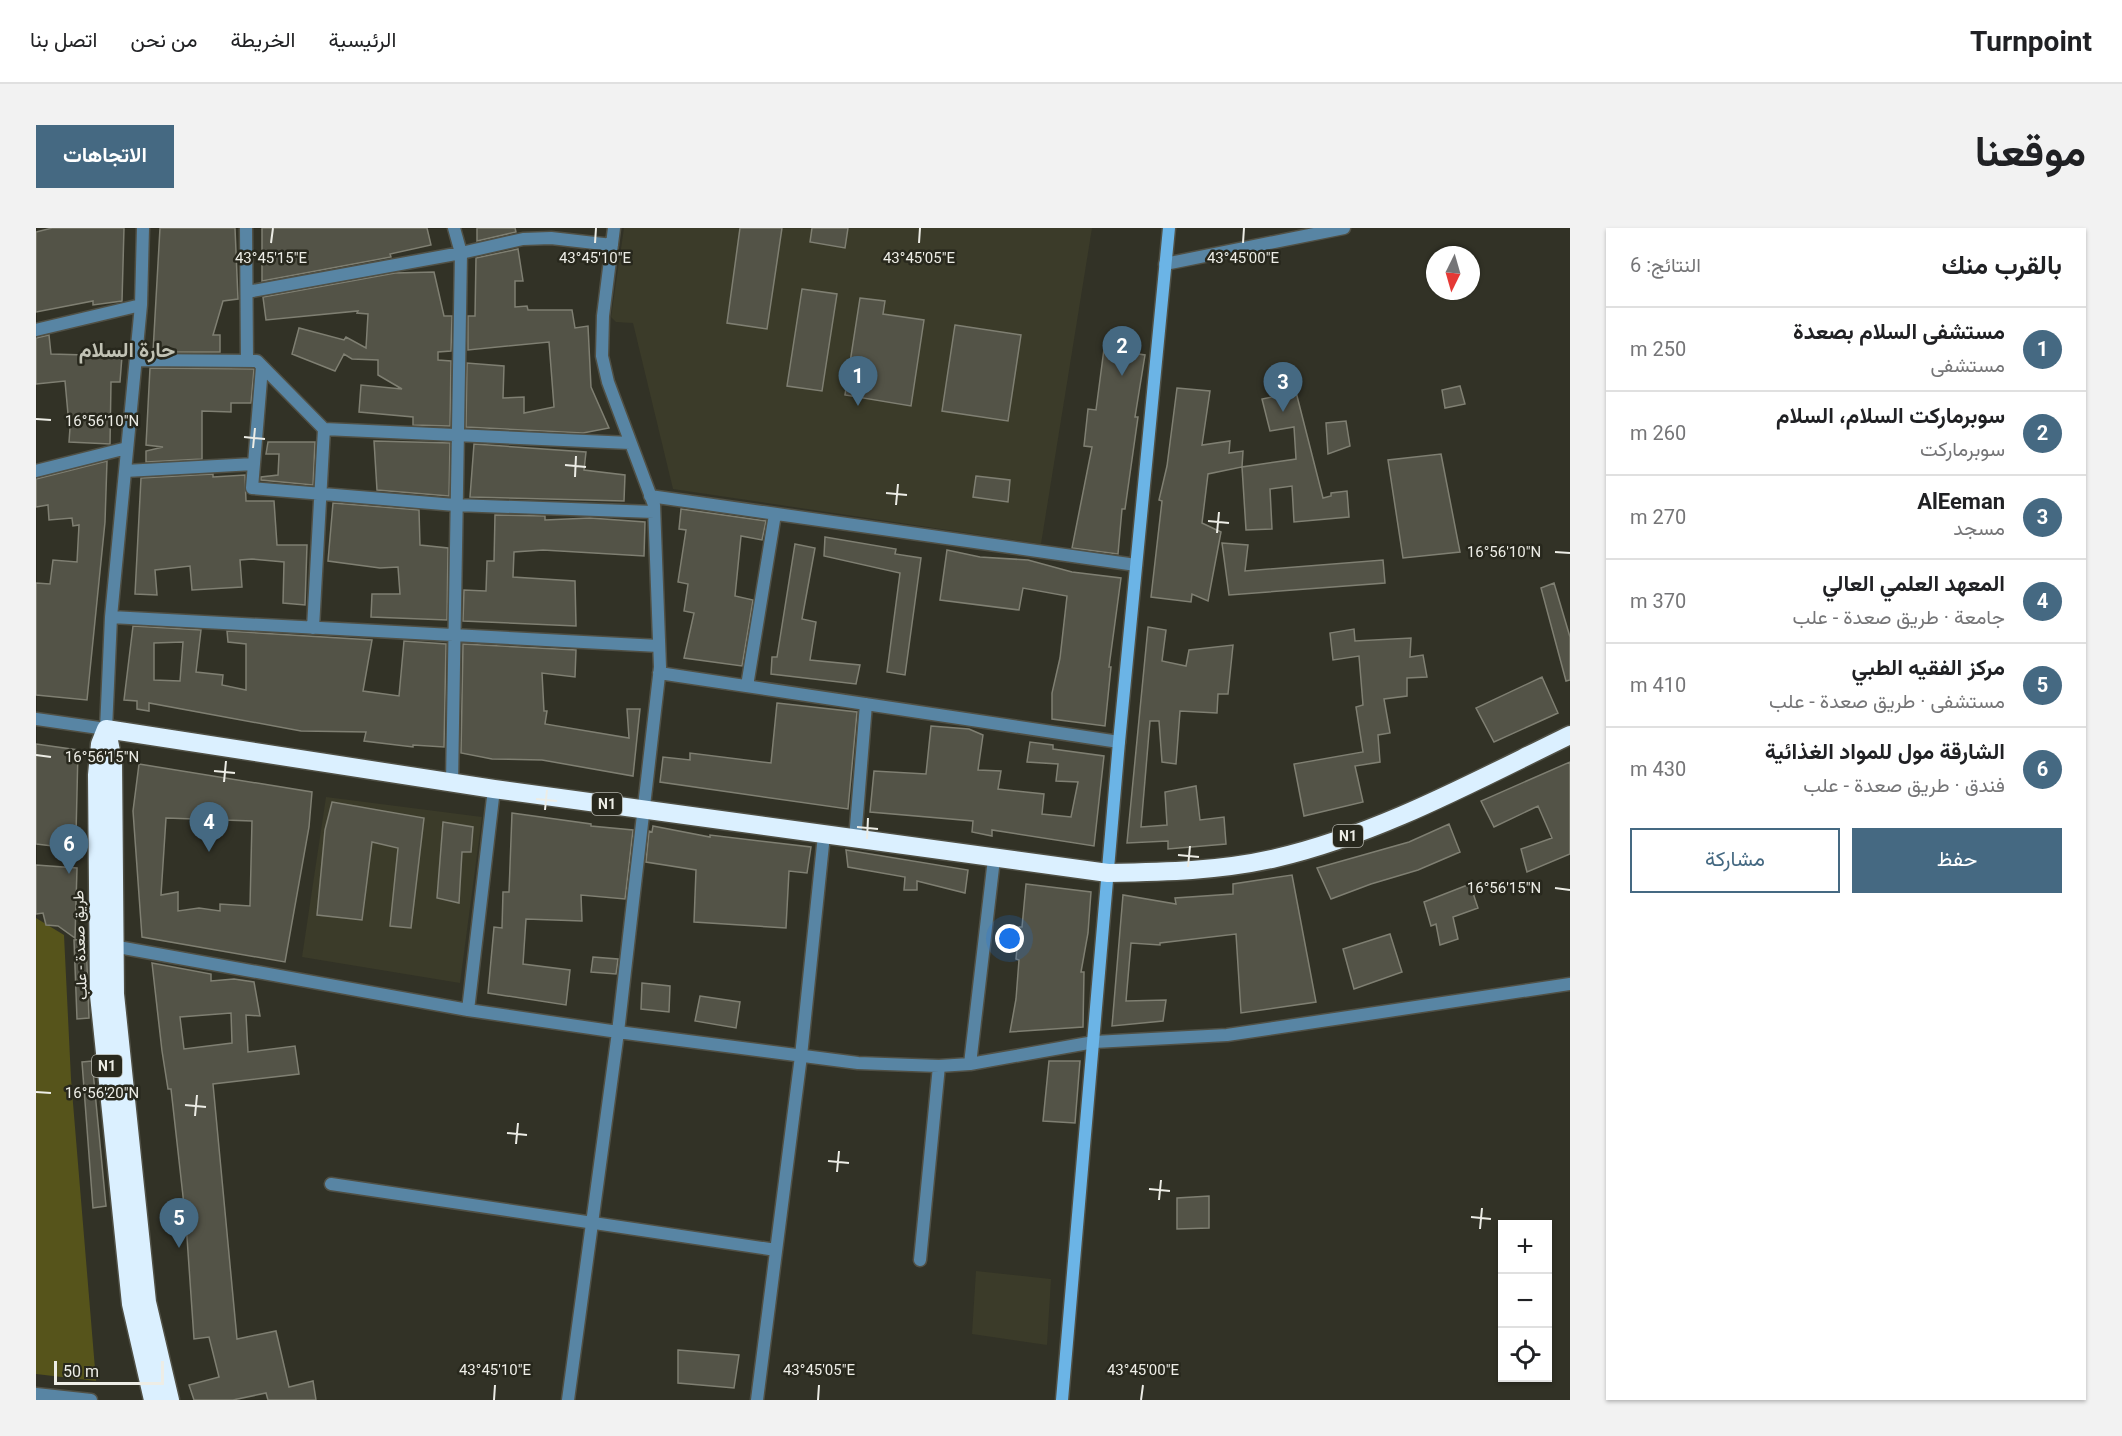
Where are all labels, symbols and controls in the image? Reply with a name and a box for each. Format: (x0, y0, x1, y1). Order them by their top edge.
text: Turnpoint (1970, 25, 2092, 58)
text: اتصل بنا (30, 28, 97, 52)
text: من نحن (130, 28, 197, 52)
text: الخريطة (230, 28, 295, 52)
text: الرئيسية (328, 28, 396, 52)
button: الاتجاهات (36, 125, 174, 188)
text: موقعنا (1975, 127, 2086, 176)
north arrow (1426, 246, 1480, 300)
text: 43°45'15"E (235, 249, 308, 267)
text: 43°45'10"E (559, 249, 632, 267)
text: 43°45'05"E (883, 249, 956, 267)
text: 43°45'00"E (1207, 249, 1280, 267)
text: بالقرب منك (1941, 250, 2062, 280)
text: النتائج: 6 (1630, 253, 1701, 277)
text: مستشفى السلام بصعدة (1793, 319, 2005, 344)
pin: 2 (1102, 326, 1142, 376)
text: 250 m (1630, 337, 1686, 361)
text: 1 (2037, 337, 2048, 361)
district label: حارة السلام (79, 338, 175, 364)
text: مستشفى (1930, 353, 2005, 377)
pin: 1 (838, 356, 878, 406)
pin: 3 (1264, 362, 1302, 412)
text: سوبرماركت السلام، السلام (1776, 403, 2005, 428)
text: 16°56'10"N (65, 412, 139, 430)
text: 260 m (1630, 421, 1686, 445)
text: 2 (2037, 421, 2048, 445)
text: سوبرماركت (1920, 437, 2005, 461)
text: AlEeman (1917, 489, 2005, 514)
text: 270 m (1630, 505, 1686, 529)
text: 3 (2037, 505, 2048, 529)
text: مسجد (1953, 516, 2005, 540)
text: 16°56'10"N (1467, 543, 1541, 561)
text: المعهد العلمي العالي (1822, 571, 2005, 596)
text: 370 m (1630, 589, 1686, 613)
text: 4 (2037, 589, 2048, 613)
text: جامعة · طريق صعدة - علب (1792, 605, 2005, 629)
text: مركز الفقيه الطبي (1852, 655, 2005, 680)
text: 410 m (1630, 673, 1686, 697)
text: 5 (2037, 673, 2048, 697)
text: مستشفى · طريق صعدة - علب (1769, 689, 2005, 713)
text: الشارقة مول للمواد الغذائية (1765, 739, 2005, 764)
text: 16°56'15"N (65, 748, 139, 766)
text: 430 m (1630, 757, 1686, 781)
text: 6 (2037, 757, 2048, 781)
text: فندق · طريق صعدة - علب (1803, 773, 2005, 797)
road number: N1 (592, 793, 622, 815)
pin: 4 (190, 802, 228, 852)
pin: 6 (50, 824, 88, 874)
road number: N1 (1333, 825, 1363, 847)
button: مشاركة (1630, 828, 1840, 893)
button: حفظ (1852, 828, 2062, 893)
text: 16°56'15"N (1467, 879, 1541, 897)
street label: طريق صعدة - علب (69, 890, 92, 1000)
your location (995, 924, 1024, 953)
road number: N1 (92, 1055, 122, 1077)
text: 16°56'20"N (65, 1084, 139, 1102)
pin: 5 (160, 1198, 198, 1248)
map controls (1498, 1220, 1552, 1382)
button: + (1498, 1220, 1552, 1274)
button: − (1498, 1274, 1552, 1328)
button: locate (1498, 1328, 1552, 1382)
scale bar (54, 1358, 164, 1386)
text: 43°45'10"E (459, 1361, 532, 1379)
text: 43°45'05"E (783, 1361, 856, 1379)
text: 43°45'00"E (1107, 1361, 1180, 1379)
text: 50 m (63, 1362, 99, 1381)

